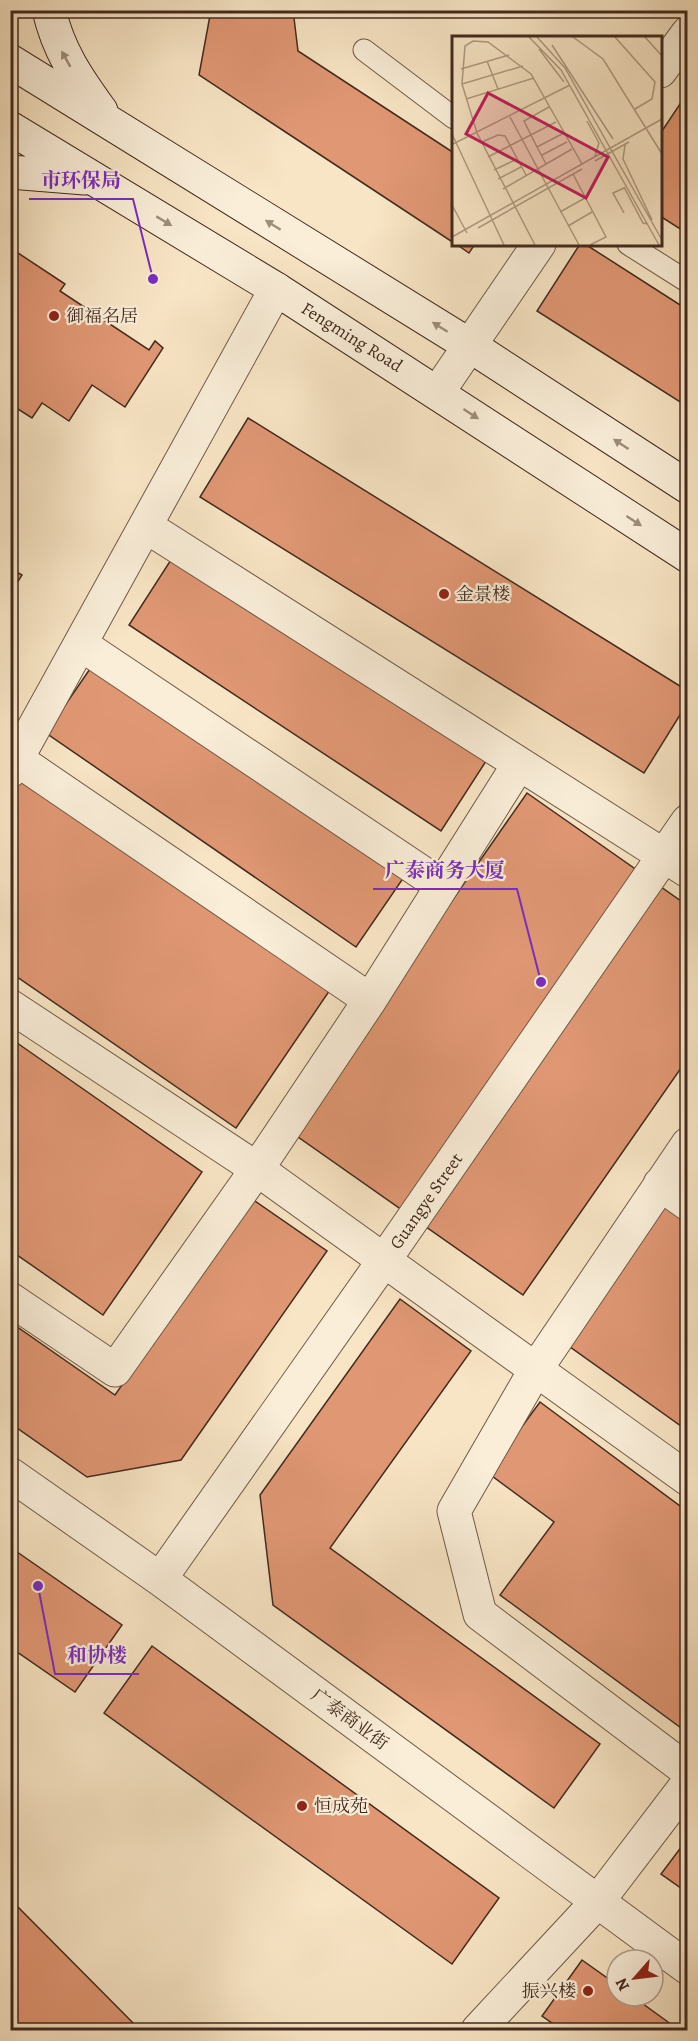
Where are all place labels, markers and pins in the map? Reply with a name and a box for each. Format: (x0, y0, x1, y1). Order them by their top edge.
callout: 市环保局 (29, 161, 133, 199)
place label: 御福名居 (66, 304, 138, 328)
marker: 御福名居 (47, 309, 61, 323)
place label: 金景楼 (456, 582, 510, 606)
marker: 金景楼 (437, 587, 451, 601)
callout: 广泰商务大厦 (373, 851, 517, 889)
callout: 和协楼 (55, 1636, 139, 1674)
place label: 恒成苑 (314, 1794, 368, 1818)
marker: 恒成苑 (295, 1799, 309, 1813)
place label: 振兴楼 (522, 1979, 576, 2003)
marker: 振兴楼 (581, 1984, 595, 1998)

